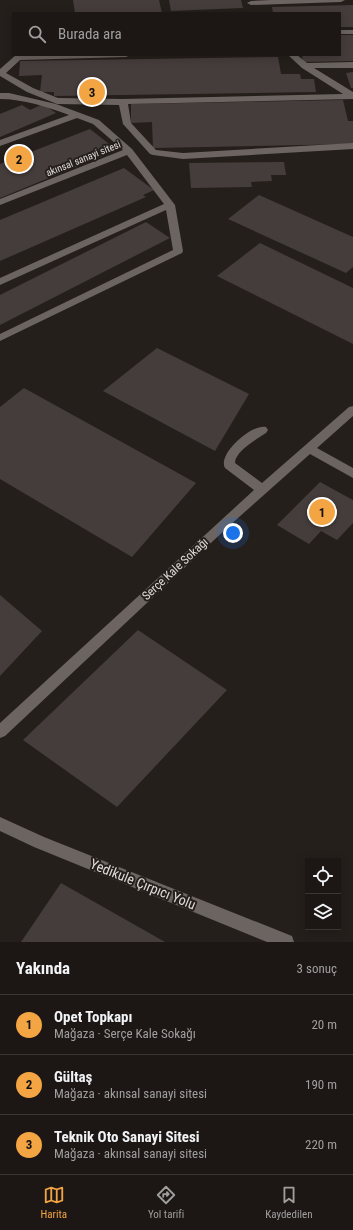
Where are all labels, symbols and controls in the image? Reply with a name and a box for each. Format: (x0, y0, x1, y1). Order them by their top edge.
search box (12, 12, 341, 56)
icon: search (26, 23, 48, 45)
text: Burada ara (58, 25, 122, 43)
pin: 3 (79, 77, 105, 107)
street label: akınsal sanayi sitesi (44, 138, 122, 178)
pin: 2 (6, 144, 32, 174)
pin: 1 (309, 497, 335, 527)
your location (223, 523, 243, 543)
street label: Serçe Kale Sokağı (139, 535, 211, 603)
street label: Yedikule Çırpıcı Yolu (88, 856, 198, 912)
map controls (305, 858, 341, 930)
button: locate (305, 858, 341, 894)
button: layers (305, 894, 341, 930)
text: Yakında (16, 958, 70, 978)
text: 3 sonuç (297, 961, 337, 976)
text: Opet Topkapı (54, 1008, 132, 1026)
text: 1 (26, 1017, 32, 1032)
text: 20 m (311, 1017, 337, 1032)
text: Mağaza · Serçe Kale Sokağı (54, 1026, 196, 1041)
text: Gültaş (54, 1068, 92, 1086)
text: 2 (26, 1077, 32, 1092)
text: 190 m (305, 1077, 337, 1092)
text: Mağaza · akınsal sanayi sitesi (54, 1086, 207, 1101)
text: Teknik Oto Sanayi Sitesi (54, 1128, 200, 1146)
text: 3 (26, 1137, 32, 1152)
text: 220 m (305, 1137, 337, 1152)
text: Mağaza · akınsal sanayi sitesi (54, 1146, 207, 1161)
tab: Harita (40, 1184, 67, 1221)
tab: Yol tarifi (148, 1184, 184, 1221)
tab: Kaydedilen (265, 1184, 313, 1221)

